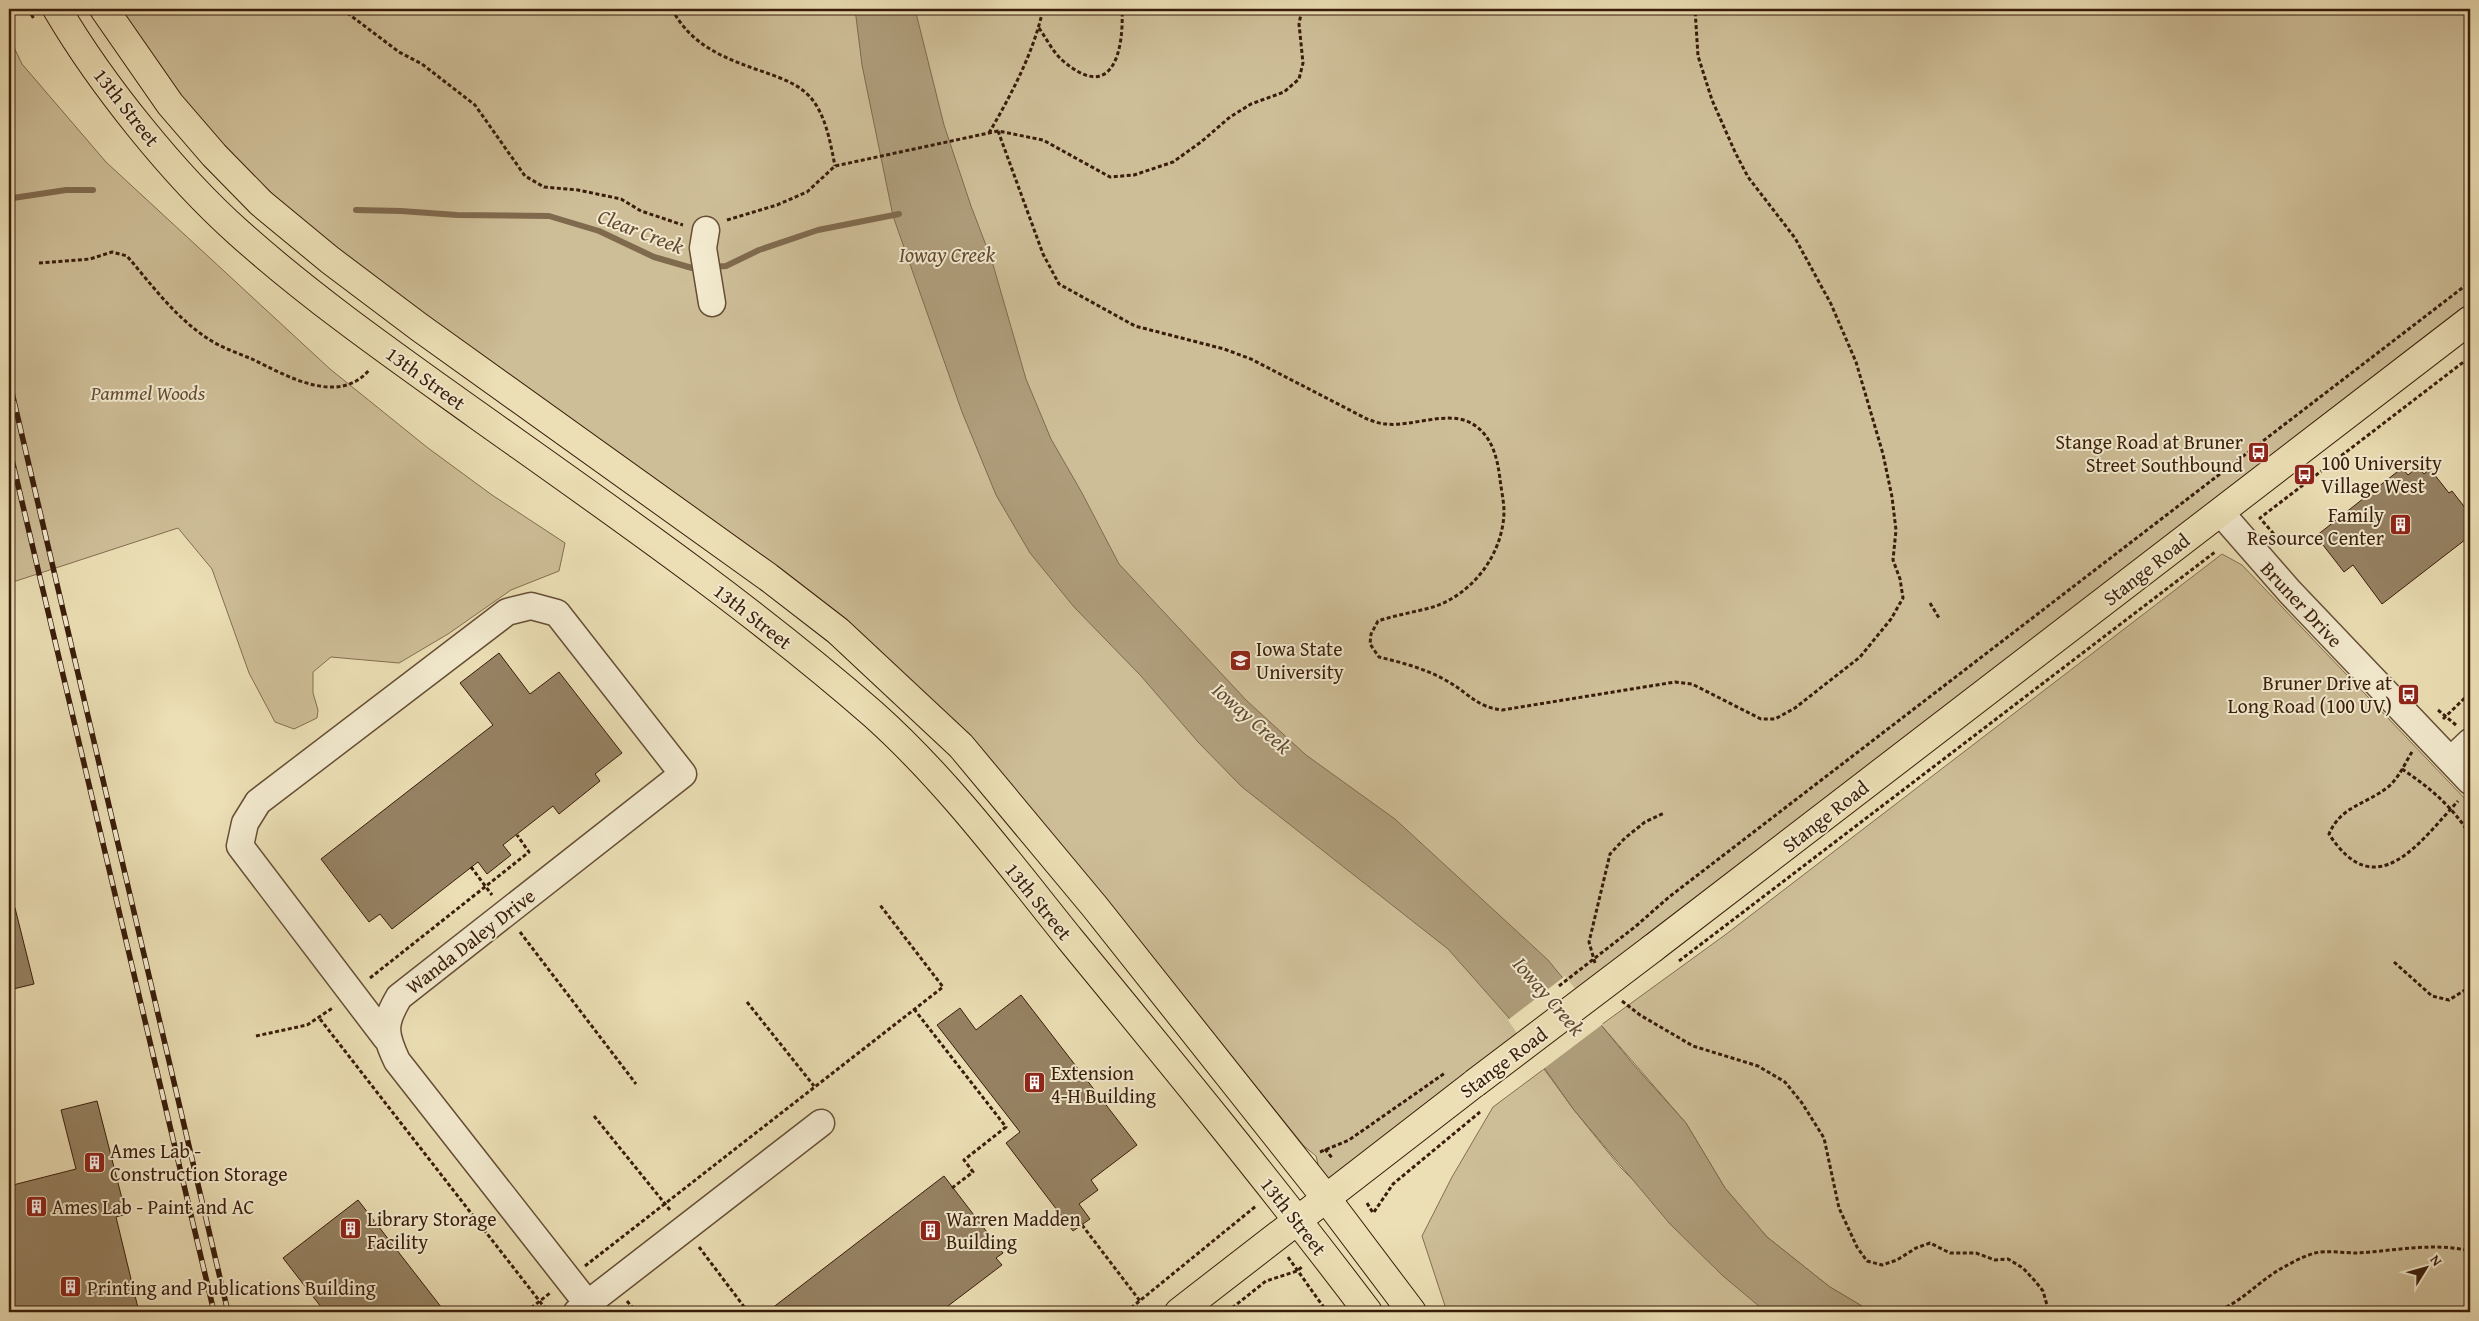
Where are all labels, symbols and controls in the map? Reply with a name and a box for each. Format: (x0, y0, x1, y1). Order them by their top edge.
street label: 13th Street (87, 62, 167, 152)
water label: Clear Creek (593, 200, 689, 262)
water label: Ioway Creek (899, 239, 995, 270)
street label: 13th Street (380, 339, 472, 417)
park label: Pammel Woods (90, 378, 206, 407)
place label: Stange Road at Bruner Street Southbound (2055, 427, 2243, 479)
bus stop icon: Stange Road at Bruner Street Southbound (2247, 440, 2271, 464)
place label: 100 University Village West (2321, 448, 2442, 500)
bus stop icon: 100 University Village West (2293, 462, 2317, 486)
place label: Family Resource Center (2247, 500, 2384, 552)
building icon: Family Resource Center (2388, 513, 2412, 537)
street label: Stange Road (2096, 526, 2196, 612)
street label: Bruner Drive (2254, 554, 2350, 654)
street label: 13th Street (708, 576, 798, 656)
place label: Iowa State University (1256, 634, 1344, 686)
school or university icon: Iowa State University (1228, 648, 1252, 672)
place label: Bruner Drive at Long Road (100 UV) (2228, 668, 2392, 720)
water label: Ioway Creek (1206, 675, 1299, 761)
bus stop icon: Bruner Drive at Long Road (100 UV) (2396, 682, 2420, 706)
street label: Stange Road (1775, 773, 1875, 859)
street label: 13th Street (999, 856, 1079, 946)
street label: Wanda Daley Drive (399, 881, 541, 1001)
water label: Ioway Creek (1506, 950, 1592, 1043)
street label: Stange Road (1453, 1019, 1553, 1105)
place label: Extension 4-H Building (1051, 1058, 1156, 1110)
building icon: Extension 4-H Building (1023, 1071, 1047, 1095)
place label: Ames Lab - Construction Storage (110, 1136, 288, 1188)
building icon: Ames Lab - Construction Storage (82, 1150, 106, 1174)
street label: 13th Street (1254, 1171, 1334, 1261)
place label: Ames Lab - Paint and AC (52, 1192, 255, 1221)
building icon: Ames Lab - Paint and AC (24, 1194, 48, 1218)
place label: Library Storage Facility (367, 1204, 497, 1256)
place label: Warren Madden Building (946, 1204, 1081, 1256)
building icon: Library Storage Facility (339, 1217, 363, 1241)
building icon: Warren Madden Building (918, 1218, 942, 1242)
north arrow (2402, 1244, 2452, 1294)
text: N (2426, 1250, 2448, 1270)
place label: Printing and Publications Building (87, 1273, 376, 1302)
building icon: Printing and Publications Building (59, 1275, 83, 1299)

